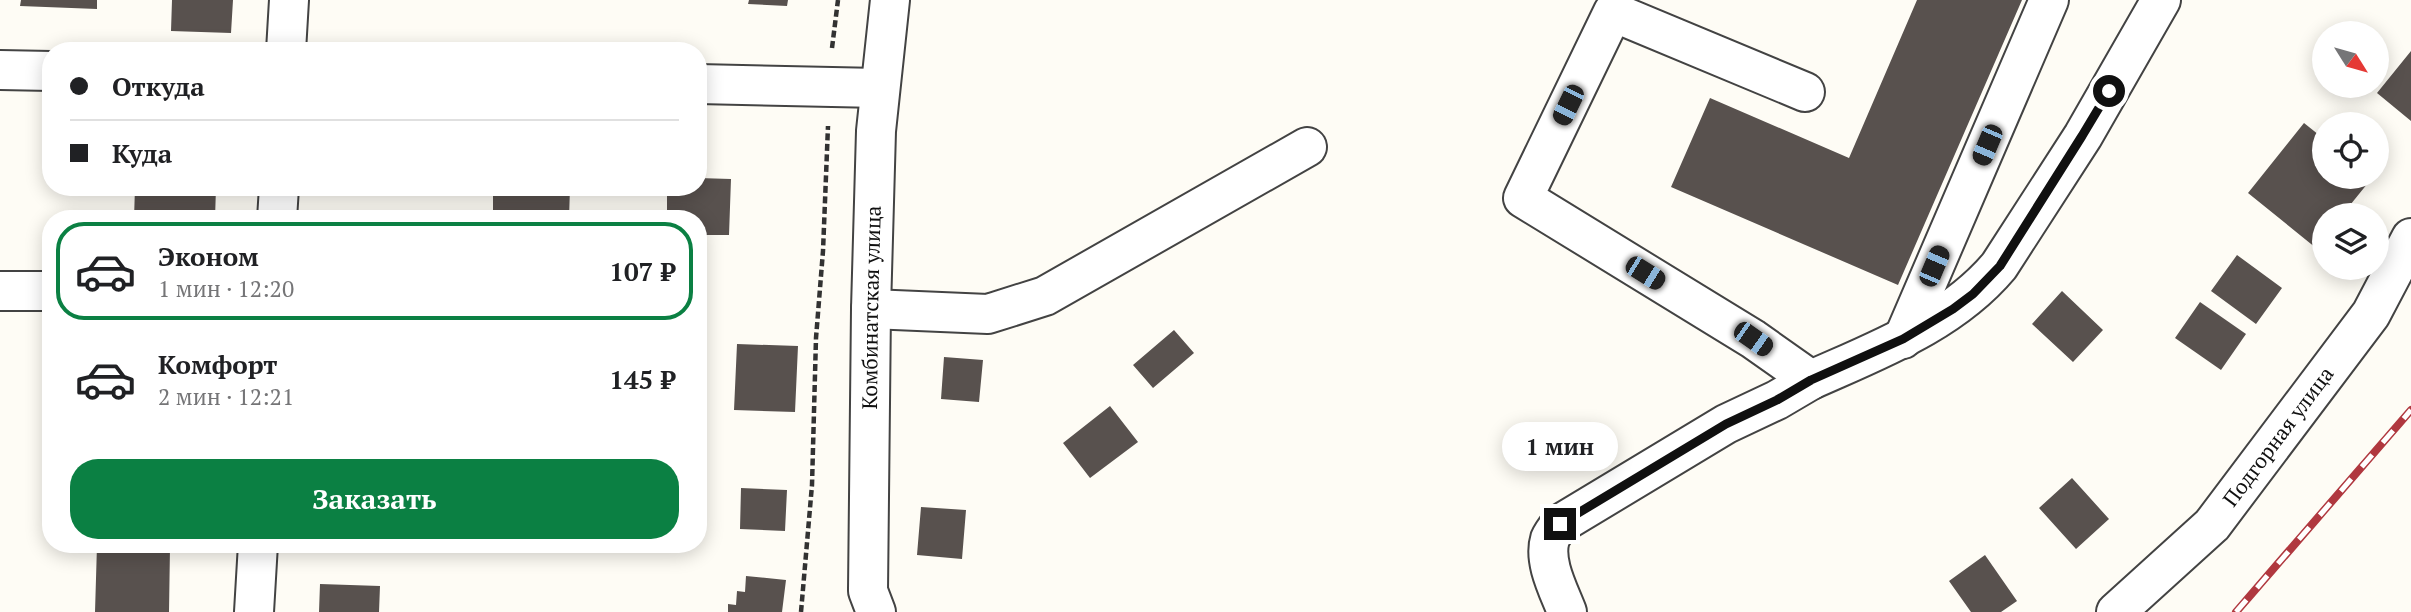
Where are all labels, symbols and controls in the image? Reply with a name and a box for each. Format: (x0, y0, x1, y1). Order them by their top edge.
north arrow (2312, 21, 2389, 98)
map controls (2312, 21, 2389, 280)
text: Откуда (112, 69, 205, 103)
route start (2093, 75, 2125, 107)
car (1550, 82, 1587, 128)
button: locate (2312, 112, 2389, 189)
car (1970, 122, 2005, 168)
text: Куда (112, 136, 172, 170)
button: layers (2312, 203, 2389, 280)
street label: Комбинатская улица (855, 205, 887, 410)
text: Эконом (158, 239, 259, 273)
icon: car (74, 240, 137, 303)
car (1917, 243, 1952, 289)
car (1622, 253, 1669, 293)
text: 107 ₽ (609, 254, 675, 288)
text: 1 мин · 12:20 (158, 273, 294, 304)
car (1730, 318, 1777, 360)
text: Комфорт (158, 347, 277, 381)
icon: car (74, 348, 137, 411)
street label: Подгорная улица (2216, 360, 2340, 512)
text: 145 ₽ (609, 362, 675, 396)
text: 2 мин · 12:21 (158, 381, 294, 412)
callout: 1 мин (1502, 422, 1618, 472)
text: 1 мин (1526, 431, 1594, 462)
button: Заказать (70, 459, 679, 539)
route end (1544, 508, 1576, 540)

